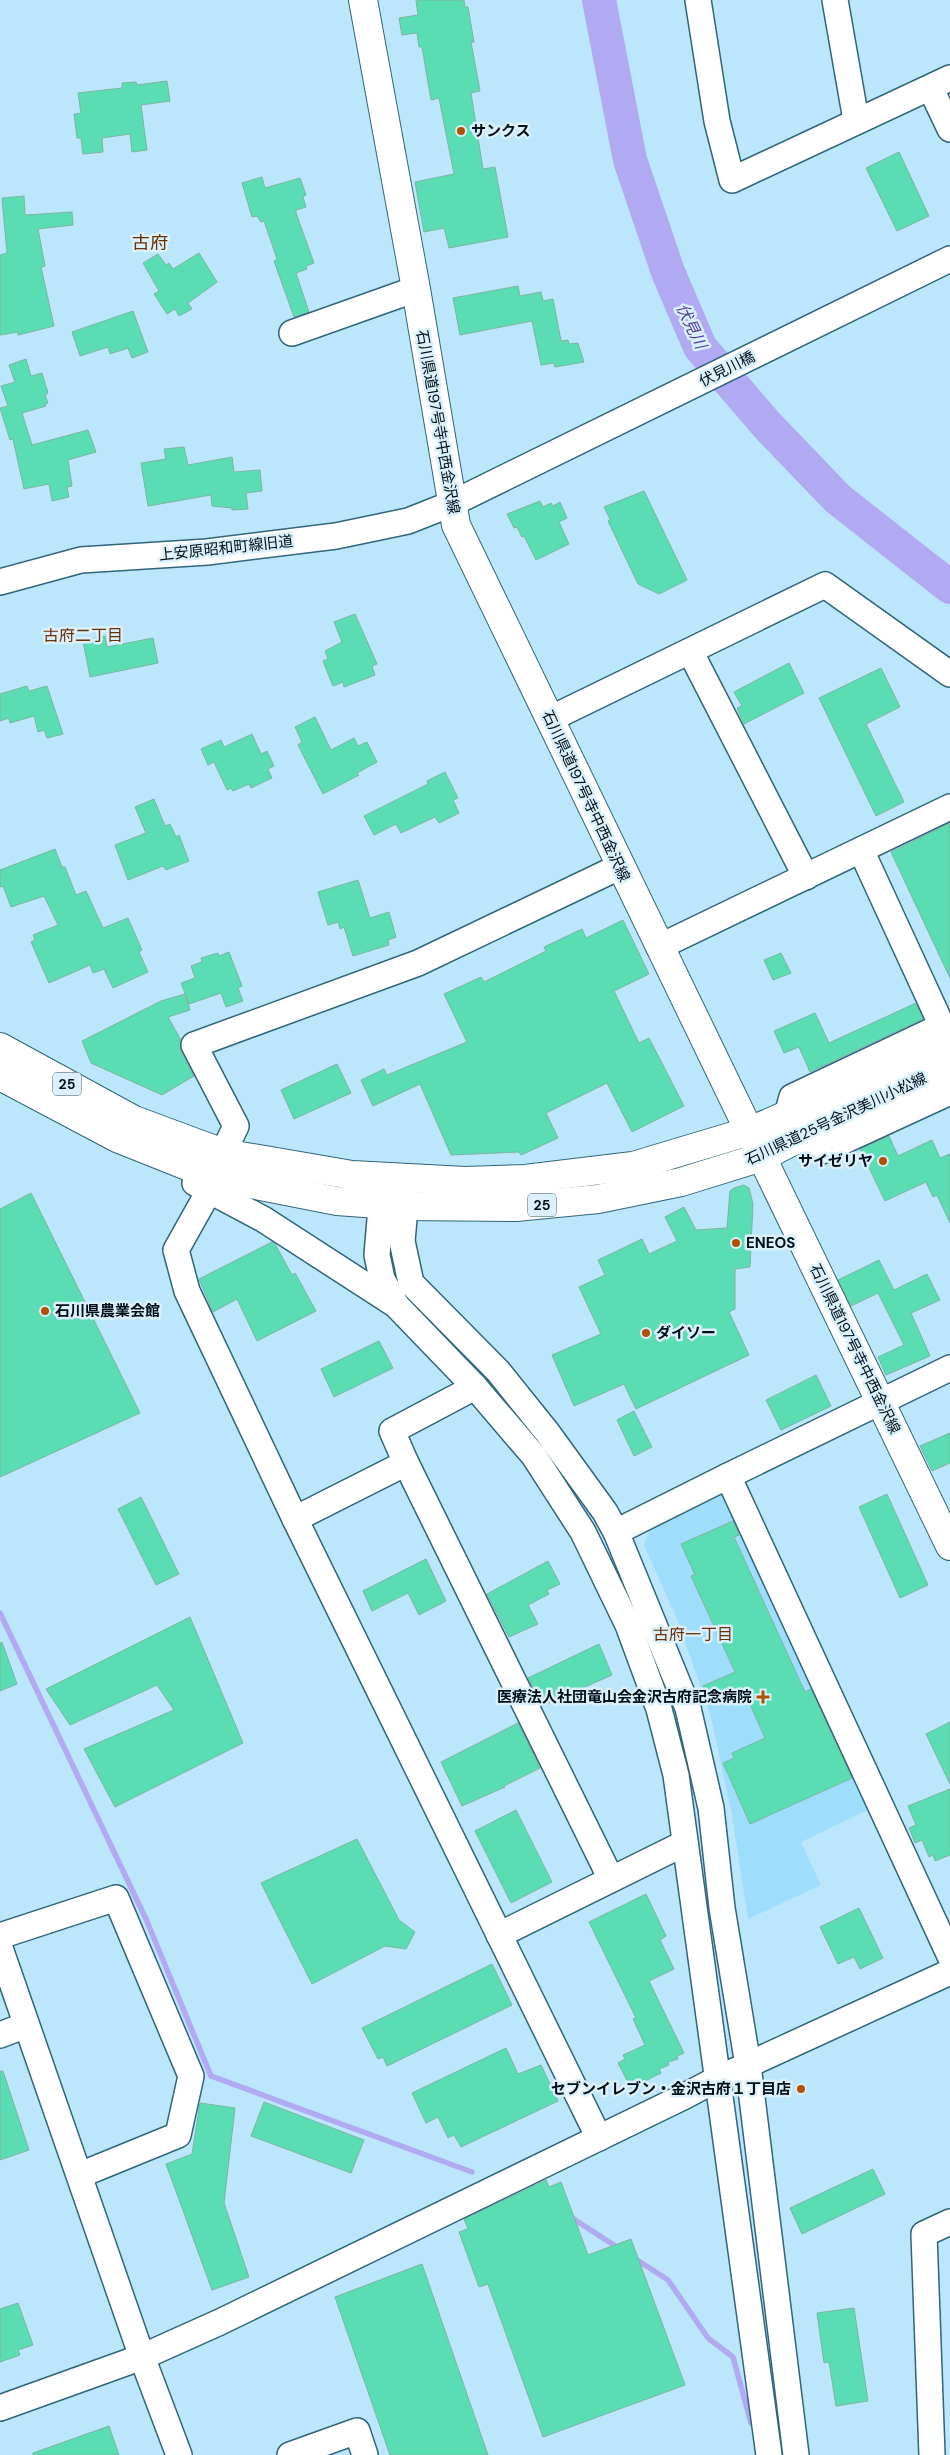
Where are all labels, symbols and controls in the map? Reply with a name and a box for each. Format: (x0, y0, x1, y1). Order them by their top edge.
place label: サンクス (471, 121, 531, 141)
marker: サンクス (455, 125, 467, 137)
district label: 古府 (132, 231, 168, 255)
water label: 伏見川 (672, 300, 712, 354)
street label: 石川県道197号寺中西金沢線 (412, 328, 464, 516)
street label: 伏見川橋 (696, 346, 758, 392)
street label: 上安原昭和町線旧道 (158, 531, 294, 565)
district label: 古府二丁目 (43, 625, 123, 646)
street label: 石川県道197号寺中西金沢線 (537, 707, 635, 885)
street label: 石川県道25号金沢美川小松線 (742, 1068, 930, 1170)
road number: 25 (53, 1072, 81, 1096)
place label: サイゼリヤ (798, 1151, 873, 1171)
marker: サイゼリヤ (877, 1155, 889, 1167)
road number: 25 (528, 1194, 556, 1216)
place label: ENEOS (746, 1233, 795, 1253)
marker: ENEOS (730, 1237, 742, 1249)
street label: 石川県道197号寺中西金沢線 (805, 1261, 905, 1437)
place label: 石川県農業会館 (55, 1301, 160, 1321)
marker: 石川県農業会館 (39, 1305, 51, 1317)
place label: ダイソー (656, 1323, 716, 1343)
marker: ダイソー (640, 1327, 652, 1339)
district label: 古府一丁目 (653, 1624, 733, 1645)
place label: 医療法人社団竜山会金沢古府記念病院 (497, 1687, 752, 1707)
marker: 医療法人社団竜山会金沢古府記念病院 (756, 1690, 770, 1704)
place label: セブンイレブン・金沢古府１丁目店 (551, 2079, 791, 2099)
marker: セブンイレブン・金沢古府１丁目店 (795, 2083, 807, 2095)

